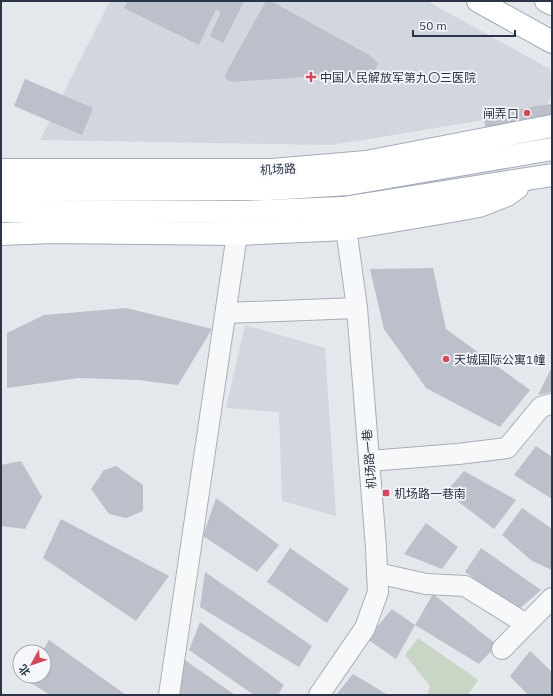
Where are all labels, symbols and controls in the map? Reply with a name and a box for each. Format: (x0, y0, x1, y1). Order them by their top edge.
scale bar (413, 12, 515, 38)
text: 50 m (419, 18, 447, 33)
place label: 中国人民解放军第九〇三医院 (320, 70, 476, 85)
marker: 中国人民解放军第九〇三医院 (305, 71, 317, 83)
place label: 闸弄口 (483, 106, 519, 121)
marker: 闸弄口 (522, 108, 532, 118)
street label: 机场路 (260, 161, 296, 177)
place label: 天城国际公寓1幢 (454, 352, 545, 367)
marker: 天城国际公寓1幢 (441, 354, 451, 364)
street label: 机场路一巷 (359, 428, 379, 490)
place label: 机场路一巷南 (394, 486, 466, 501)
marker: 机场路一巷南 (381, 488, 391, 498)
north arrow (12, 644, 52, 684)
text: 北 (15, 662, 33, 679)

